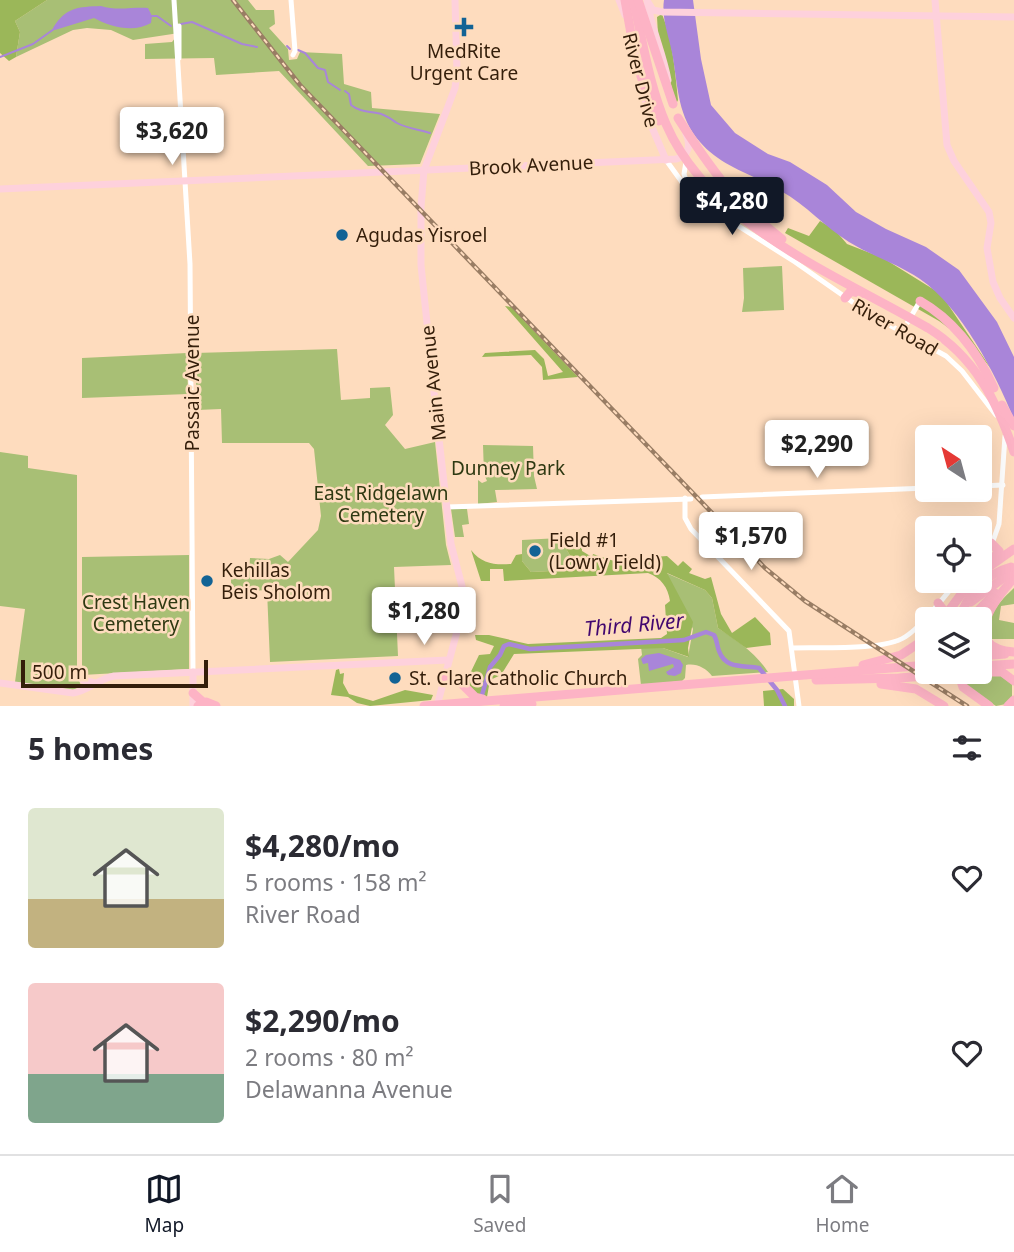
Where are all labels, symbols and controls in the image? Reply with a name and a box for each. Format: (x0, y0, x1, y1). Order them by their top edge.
marker: MedRite Urgent Care (454, 17, 474, 37)
street label: River Drive (617, 30, 665, 130)
place label: MedRite Urgent Care (410, 38, 518, 86)
pin: $3,620 (115, 108, 229, 167)
text: $3,620 (136, 114, 208, 146)
street label: Brook Avenue (468, 149, 594, 181)
pin: $4,280 (675, 177, 789, 237)
text: $4,280 (696, 184, 768, 216)
place label: Agudas Yisroel (356, 222, 487, 248)
marker: Agudas Yisroel (334, 227, 350, 243)
street label: River Road (847, 292, 943, 362)
street label: Passaic Avenue (179, 315, 205, 451)
street label: Main Avenue (414, 324, 452, 442)
pin: $2,290 (760, 420, 874, 480)
north arrow (915, 425, 992, 502)
map controls (915, 425, 992, 684)
text: $2,290 (781, 427, 853, 459)
park label: Dunney Park (451, 455, 565, 481)
park label: East Ridgelawn Cemetery (313, 480, 449, 528)
pin: $1,570 (694, 512, 808, 572)
button: locate (915, 516, 992, 593)
text: $1,570 (715, 519, 787, 551)
place label: Field #1 (Lowry Field) (549, 527, 661, 575)
marker: Field #1 (Lowry Field) (527, 543, 543, 559)
place label: Kehillas Beis Sholom (221, 557, 331, 605)
marker: Kehillas Beis Sholom (199, 573, 215, 589)
pin: $1,280 (367, 588, 481, 647)
park label: Crest Haven Cemetery (82, 589, 190, 637)
text: $1,280 (388, 594, 460, 626)
water label: Third River (583, 606, 686, 642)
button: layers (915, 607, 992, 684)
scale bar (21, 657, 208, 689)
text: 500 m (32, 659, 87, 685)
place label: St. Clare Catholic Church (409, 665, 627, 691)
marker: St. Clare Catholic Church (387, 670, 403, 686)
text: 5 homes (28, 728, 153, 769)
icon: filters (948, 729, 986, 767)
text: $4,280/mo (245, 825, 400, 866)
icon: home (84, 836, 168, 920)
icon: heart (948, 859, 986, 897)
text: 5 rooms · 158 m² (245, 866, 427, 898)
text: River Road (245, 898, 361, 930)
text: $2,290/mo (245, 1000, 400, 1041)
icon: home (84, 1011, 168, 1095)
icon: heart (948, 1034, 986, 1072)
text: 2 rooms · 80 m² (245, 1041, 414, 1073)
text: Delawanna Avenue (245, 1073, 453, 1105)
tab: Map (145, 1170, 184, 1238)
tab: Saved (473, 1170, 526, 1238)
tab: Home (815, 1170, 869, 1238)

